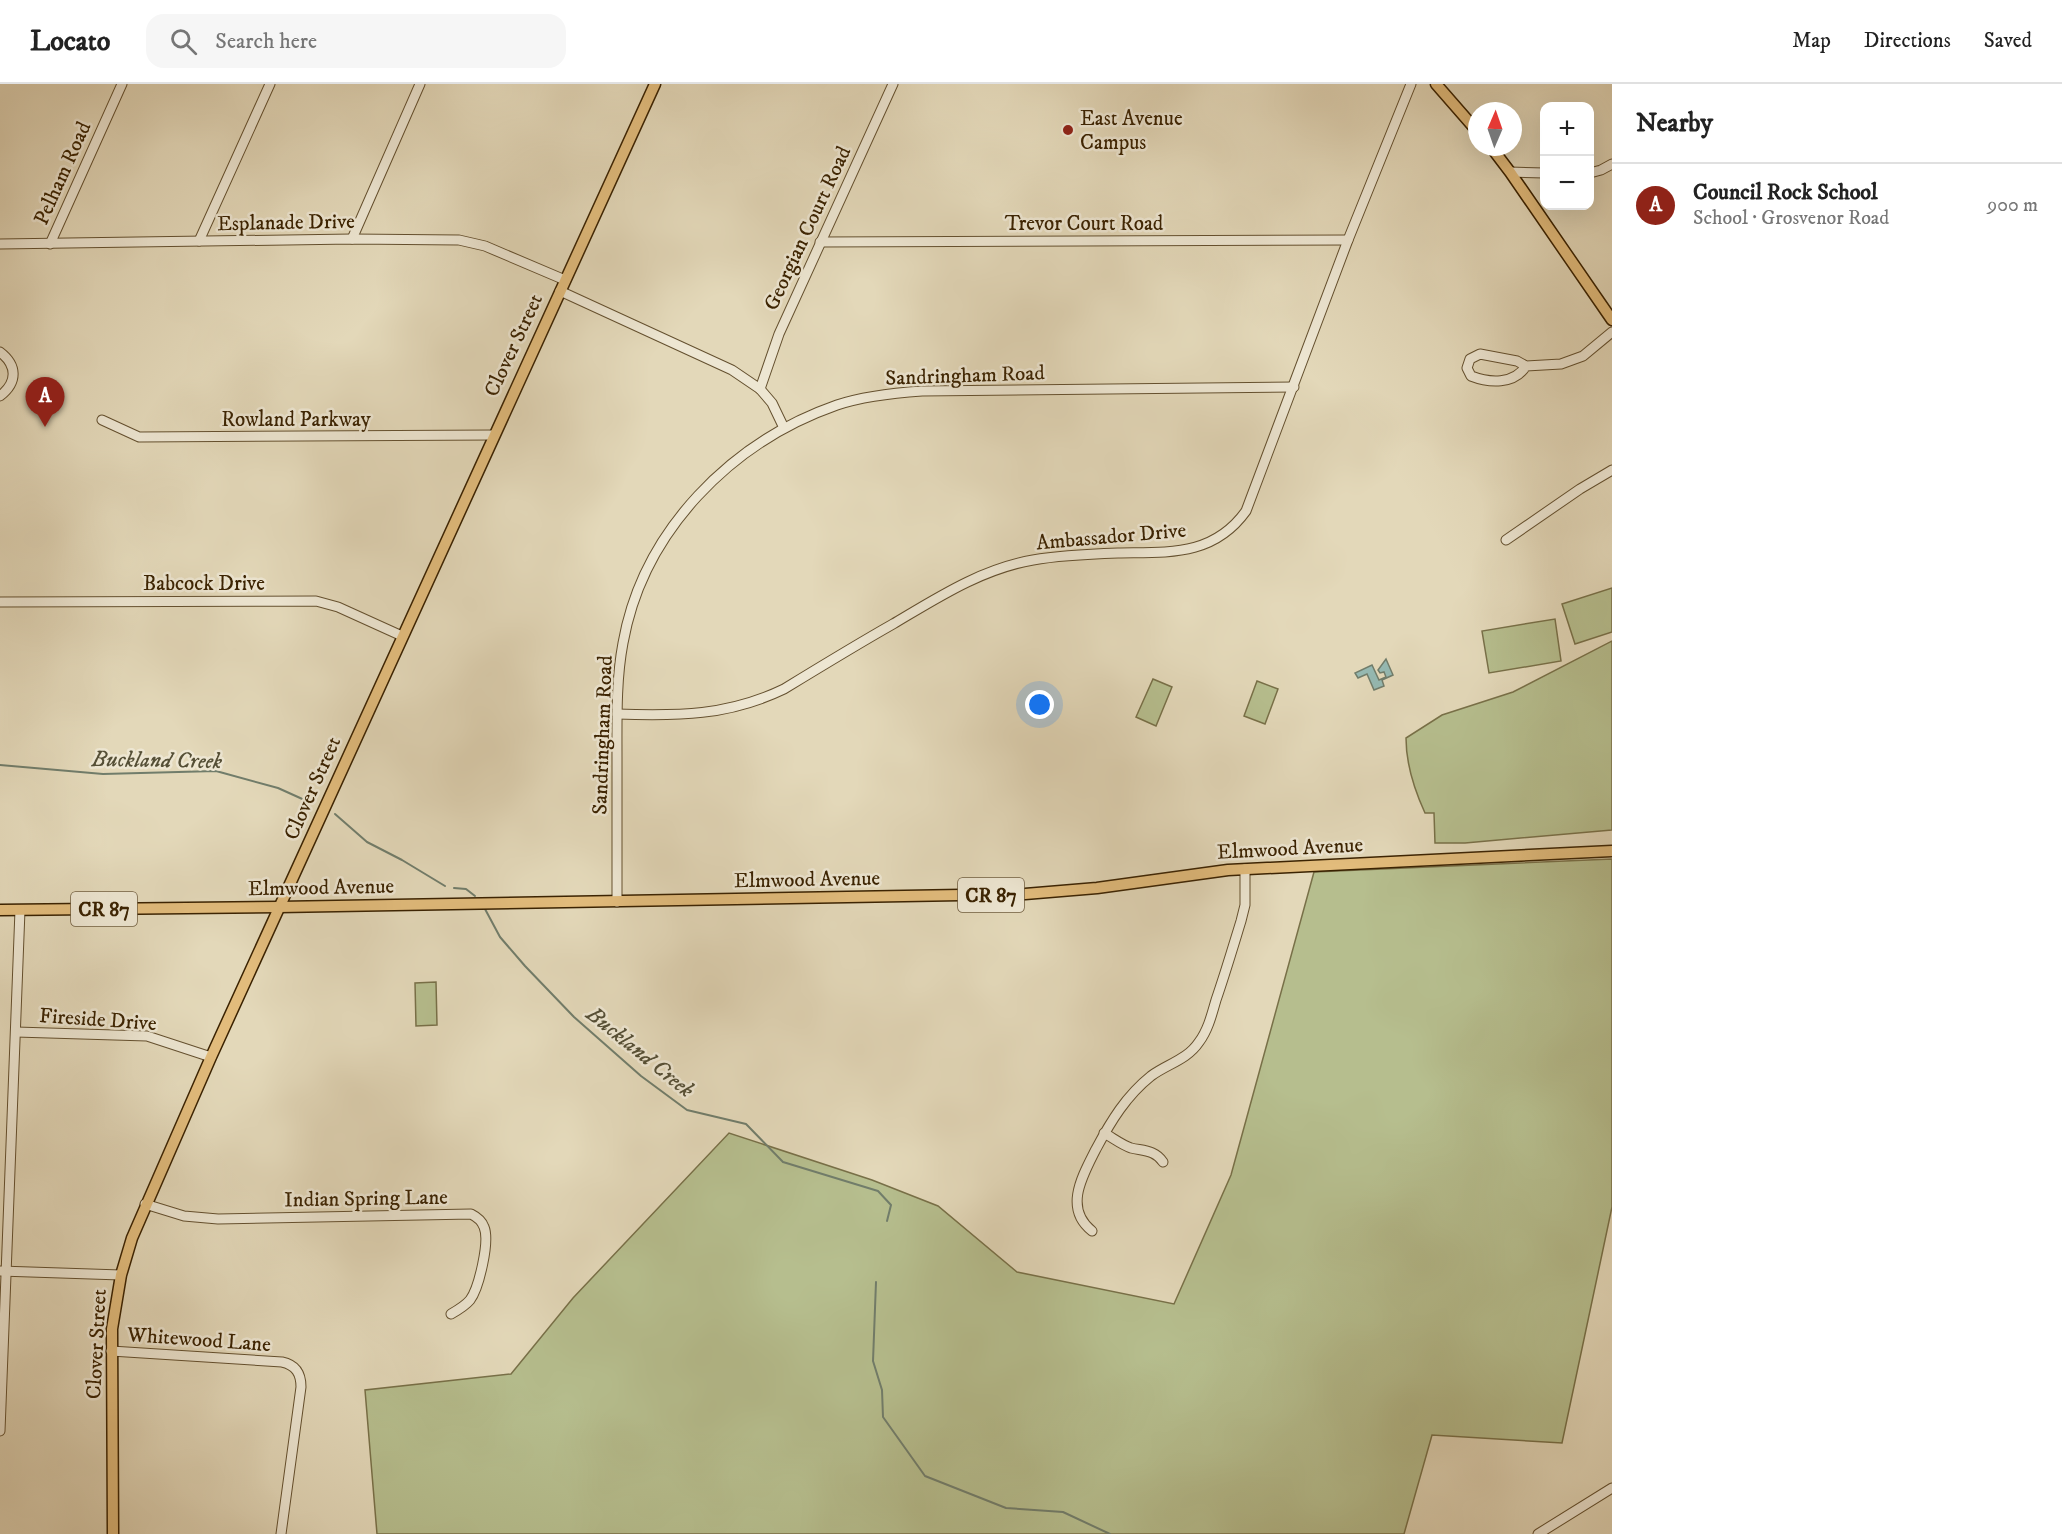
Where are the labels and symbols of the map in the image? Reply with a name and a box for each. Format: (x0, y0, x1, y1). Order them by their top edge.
north arrow (1468, 102, 1522, 156)
place label: East Avenue Campus (1080, 106, 1183, 156)
street label: Pelham Road (29, 117, 97, 229)
marker: East Avenue Campus (1061, 123, 1075, 137)
street label: Georgian Court Road (758, 142, 858, 315)
street label: Esplanade Drive (217, 209, 355, 237)
street label: Trevor Court Road (1005, 211, 1164, 237)
street label: Clover Street (479, 290, 549, 401)
street label: Sandringham Road (885, 360, 1046, 392)
pin: A (26, 378, 64, 427)
street label: Rowland Parkway (221, 407, 372, 433)
street label: Ambassador Drive (1035, 517, 1187, 557)
street label: Babcock Drive (143, 571, 265, 597)
street label: Sandringham Road (587, 654, 619, 815)
your location (1025, 690, 1054, 719)
street label: Clover Street (279, 732, 347, 844)
water label: Buckland Creek (91, 746, 223, 775)
street label: Elmwood Avenue (1216, 832, 1364, 866)
street label: Elmwood Avenue (734, 866, 881, 894)
street label: Elmwood Avenue (248, 874, 395, 902)
road number: CR 87 (958, 878, 1024, 912)
road number: CR 87 (71, 892, 137, 926)
water label: Buckland Creek (580, 1000, 700, 1104)
street label: Fireside Drive (38, 1003, 158, 1037)
street label: Indian Spring Lane (284, 1185, 448, 1213)
street label: Clover Street (81, 1288, 113, 1400)
street label: Whitewood Lane (125, 1322, 272, 1358)

